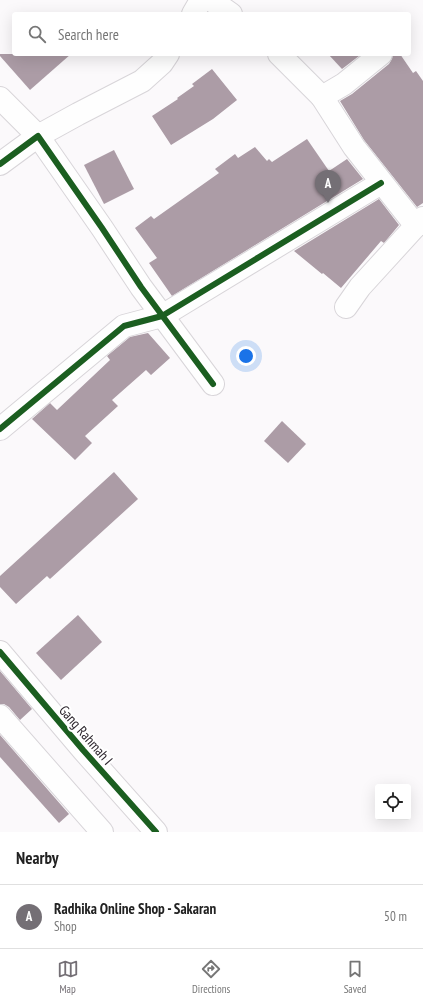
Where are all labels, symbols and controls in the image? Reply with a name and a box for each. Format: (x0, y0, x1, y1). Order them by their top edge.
search box (12, 12, 411, 56)
icon: search (26, 23, 48, 45)
text: Search here (58, 25, 119, 44)
pin: A (315, 170, 341, 203)
your location (236, 346, 256, 366)
street label: Gang Rahmah I (55, 701, 117, 769)
map controls (375, 784, 411, 820)
button: locate (375, 784, 411, 820)
text: Nearby (16, 847, 59, 869)
text: Radhika Online Shop - Sakaran (54, 899, 216, 918)
text: A (26, 908, 32, 925)
text: 50 m (384, 908, 407, 925)
text: Shop (54, 918, 77, 935)
tab: Map (57, 958, 79, 996)
tab: Directions (192, 958, 230, 996)
tab: Saved (344, 958, 366, 996)

